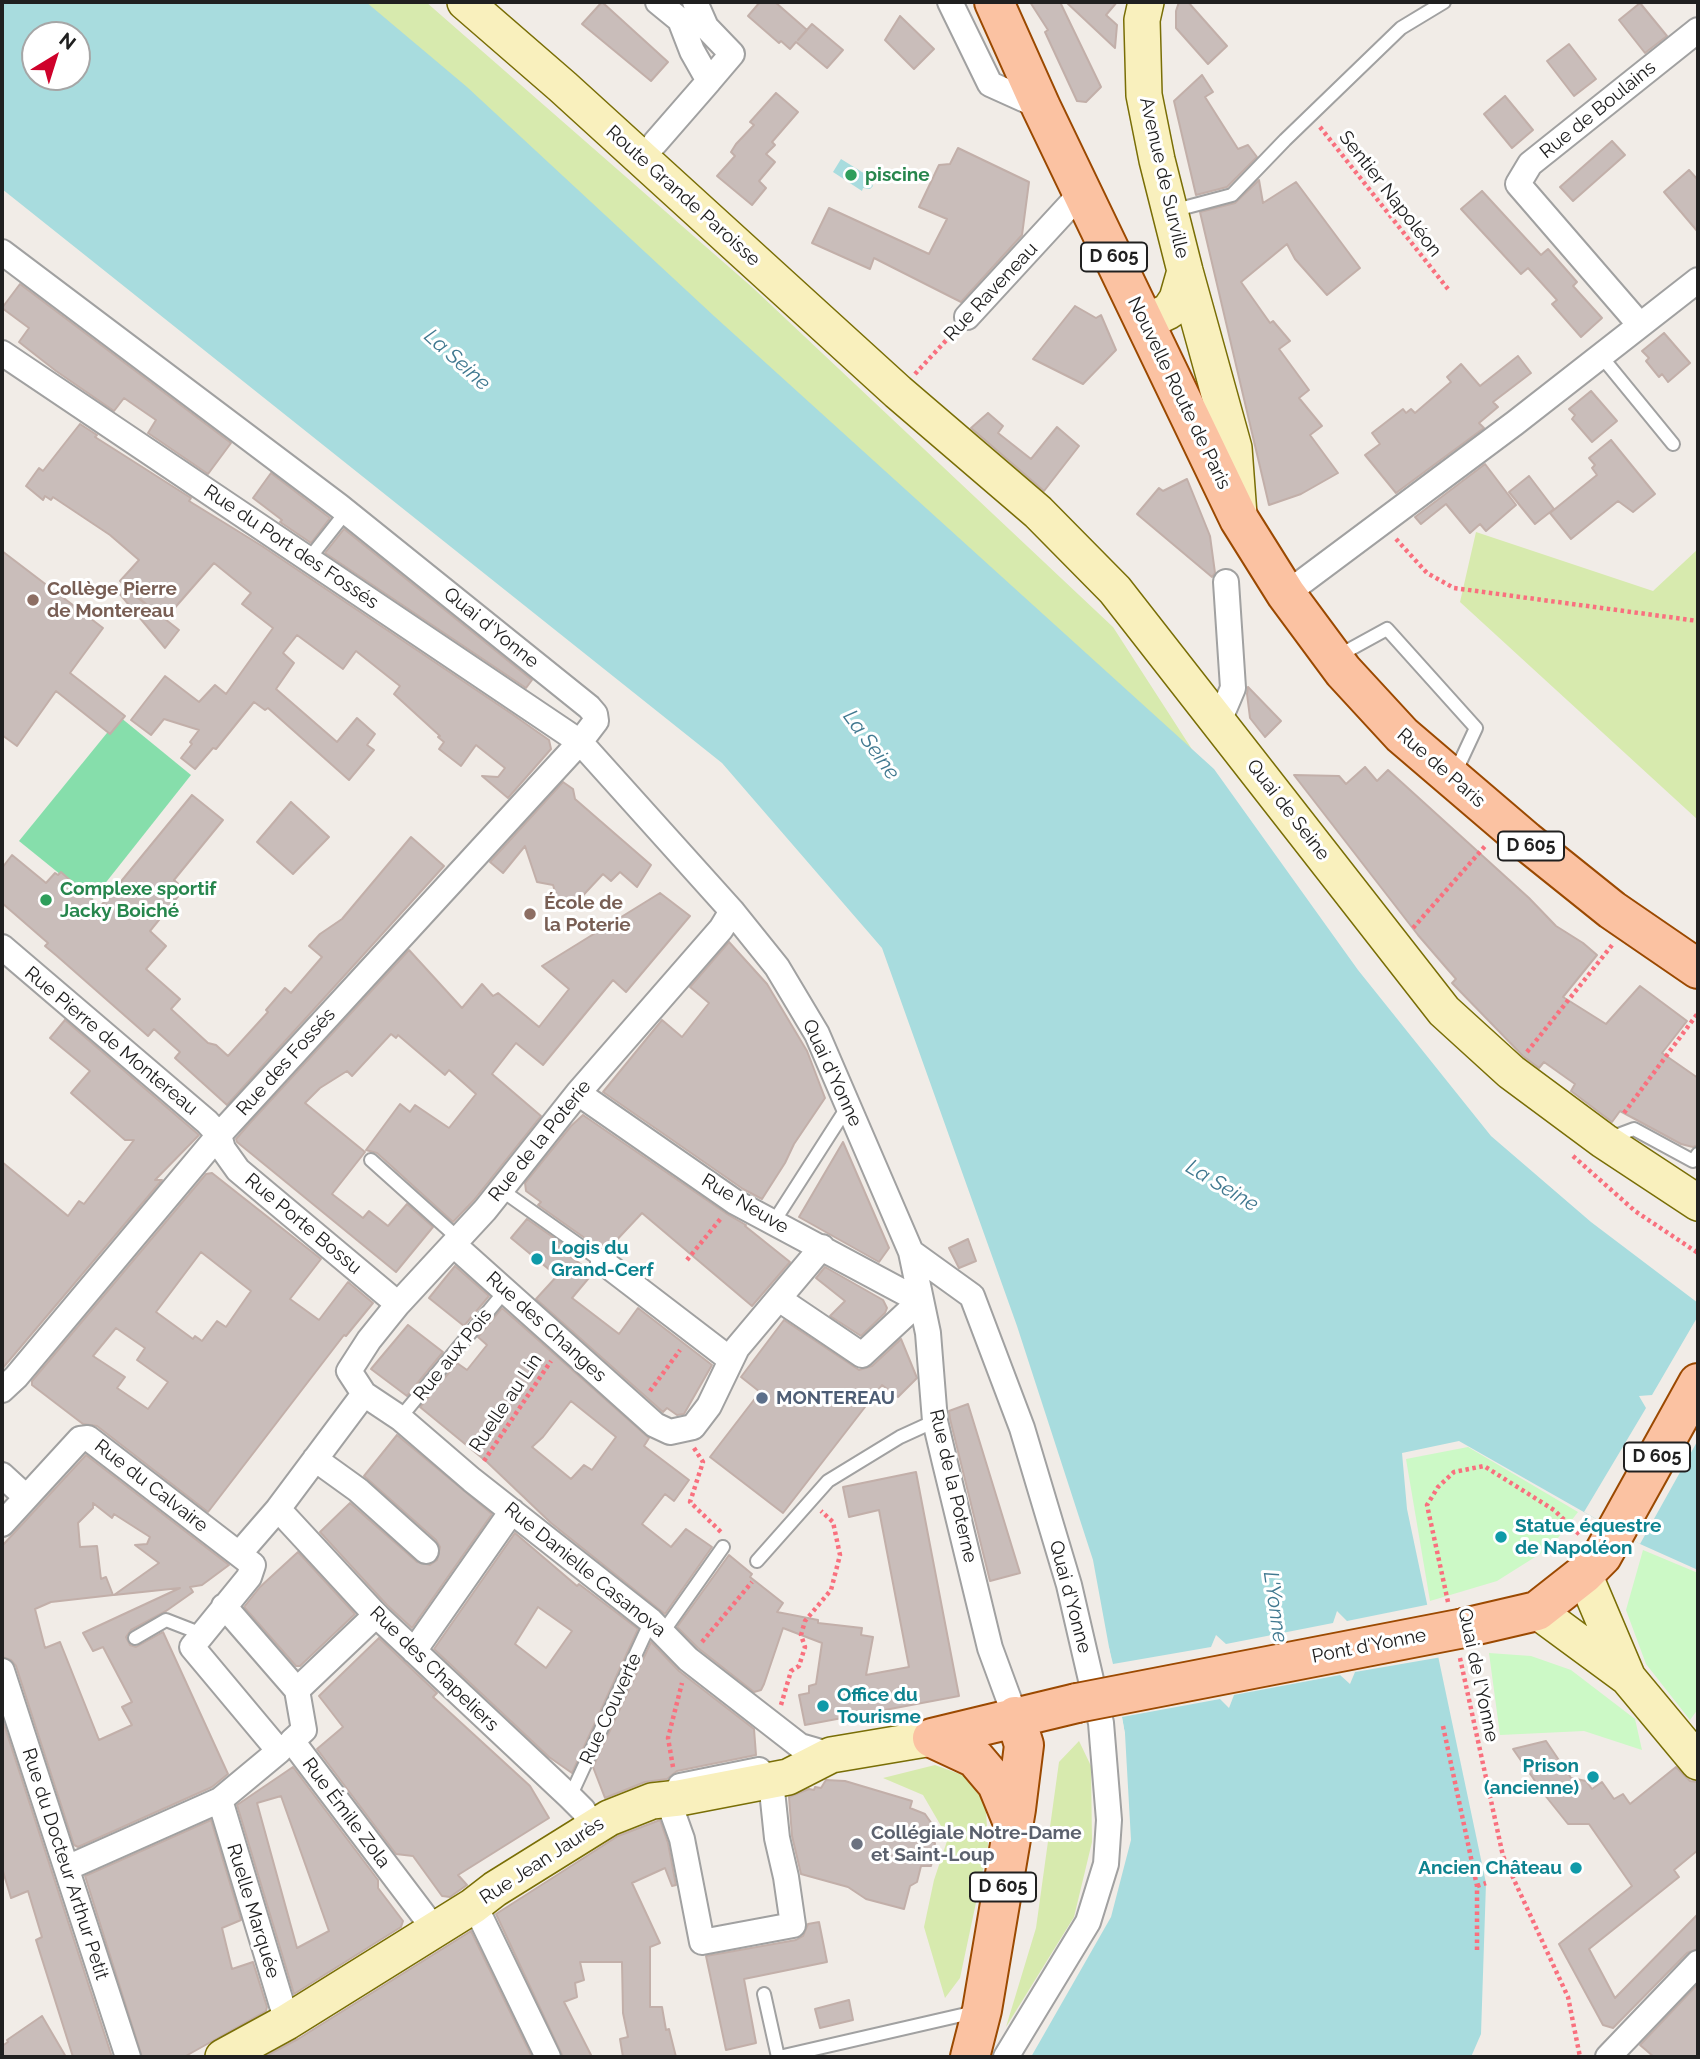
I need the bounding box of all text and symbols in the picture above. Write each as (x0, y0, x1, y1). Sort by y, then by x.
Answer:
north arrow (21, 21, 91, 91)
text: N (55, 28, 80, 54)
street label: Rue de Boulains (1535, 56, 1661, 164)
street label: Avenue de Surville (1134, 95, 1194, 261)
street label: Route Grande Paroisse (601, 121, 765, 271)
street label: Sentier Napoléon (1334, 127, 1446, 261)
place label: piscine (865, 164, 930, 186)
marker: piscine (843, 167, 859, 183)
street label: Rue Raveneau (939, 238, 1043, 346)
road number: D 605 (1081, 243, 1147, 272)
street label: Nouvelle Route de Paris (1122, 293, 1236, 493)
water label: La Seine (419, 324, 495, 396)
street label: Rue du Port des Fossés (199, 480, 383, 614)
place label: Collège Pierre de Montereau (47, 578, 177, 622)
street label: Quai d'Yonne (439, 583, 543, 673)
marker: Collège Pierre de Montereau (25, 592, 41, 608)
water label: La Seine (837, 705, 905, 785)
street label: Rue de Paris (1392, 724, 1490, 812)
street label: Quai de Seine (1242, 755, 1334, 865)
road number: D 605 (1498, 832, 1564, 860)
place label: Complexe sportif Jacky Boiché (60, 878, 216, 922)
marker: Complexe sportif Jacky Boiché (38, 892, 54, 908)
place label: École de la Poterie (544, 892, 631, 936)
marker: École de la Poterie (522, 906, 538, 922)
street label: Rue Pierre de Montereau (20, 962, 202, 1120)
street label: Rue des Fossés (232, 1003, 340, 1121)
street label: Quai d'Yonne (797, 1016, 867, 1130)
street label: Rue de la Poterie (484, 1076, 596, 1206)
water label: La Seine (1181, 1155, 1263, 1217)
street label: Rue Porte Bossu (240, 1169, 366, 1279)
street label: Rue Neuve (697, 1169, 793, 1239)
place label: Logis du Grand-Cerf (551, 1237, 653, 1281)
marker: Logis du Grand-Cerf (529, 1251, 545, 1267)
street label: Rue des Changes (481, 1267, 611, 1387)
street label: Rue aux Pois (409, 1304, 497, 1406)
street label: Ruelle au Lin (465, 1349, 547, 1457)
place label: MONTEREAU (776, 1387, 895, 1409)
marker: MONTEREAU (754, 1390, 770, 1406)
street label: Rue de la Poterne (924, 1407, 982, 1565)
street label: Rue du Calvaire (90, 1435, 212, 1537)
road number: D 605 (1624, 1442, 1690, 1472)
street label: Rue Danielle Casanova (500, 1498, 670, 1642)
place label: Statue équestre de Napoléon (1515, 1515, 1661, 1559)
marker: Statue équestre de Napoléon (1493, 1529, 1509, 1545)
street label: Quai d'Yonne (1044, 1538, 1096, 1656)
water label: L'Yonne (1258, 1570, 1292, 1644)
street label: Rue des Chapeliers (365, 1602, 503, 1736)
street label: Quai de l'Yonne (1453, 1606, 1503, 1744)
street label: Pont d'Yonne (1310, 1624, 1428, 1668)
street label: Rue Couverte (575, 1650, 647, 1768)
place label: Office du Tourisme (837, 1684, 921, 1728)
marker: Office du Tourisme (815, 1698, 831, 1714)
street label: Rue du Docteur Arthur Petit (17, 1745, 113, 1983)
street label: Rue Émile Zola (297, 1753, 395, 1873)
place label: Prison (ancienne) (1484, 1755, 1579, 1799)
marker: Prison (ancienne) (1585, 1769, 1601, 1785)
street label: Rue Jean Jaurès (476, 1812, 608, 1910)
place label: Collégiale Notre-Dame et Saint-Loup (871, 1822, 1082, 1866)
marker: Collégiale Notre-Dame et Saint-Loup (849, 1836, 865, 1852)
street label: Ruelle Marquée (222, 1841, 284, 1981)
place label: Ancien Château (1418, 1857, 1562, 1879)
marker: Ancien Château (1568, 1860, 1584, 1876)
road number: D 605 (970, 1872, 1036, 1901)

